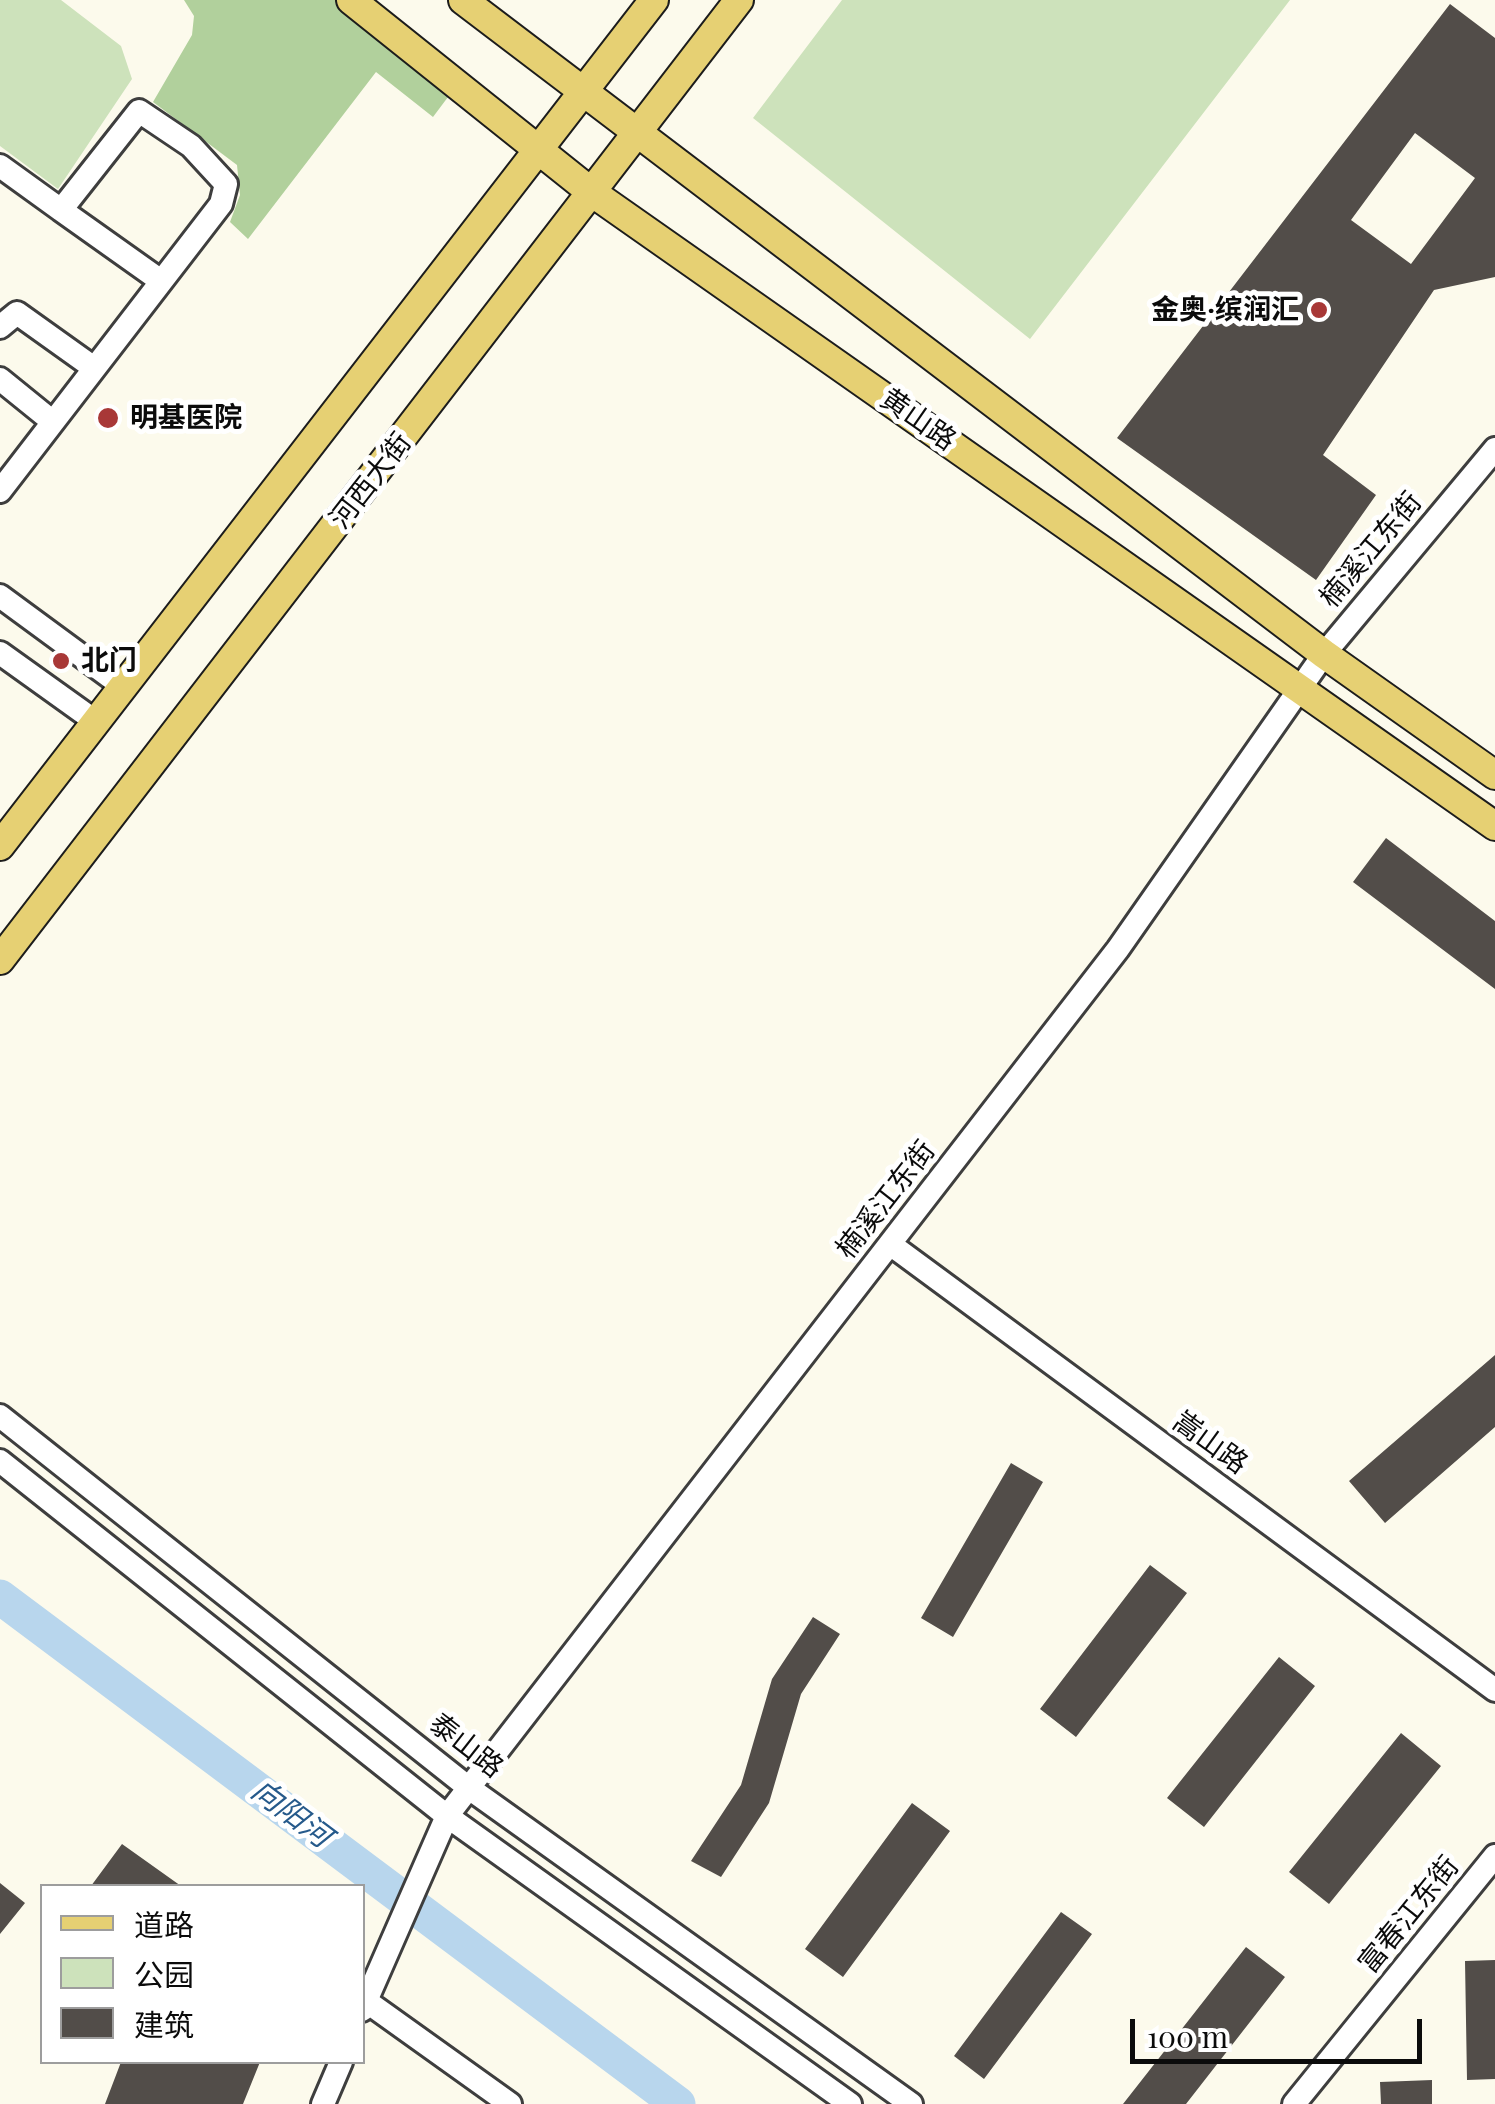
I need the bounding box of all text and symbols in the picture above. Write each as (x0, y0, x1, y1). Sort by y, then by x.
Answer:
place label: 金奥·缤润汇 (1151, 293, 1299, 327)
marker: 金奥·缤润汇 (1308, 299, 1330, 321)
street label: 黄山路 (874, 382, 962, 458)
place label: 明基医院 (130, 401, 242, 435)
marker: 明基医院 (95, 405, 121, 431)
street label: 河西大街 (323, 427, 419, 535)
street label: 楠溪江东街 (1313, 486, 1429, 614)
place label: 北门 (81, 644, 137, 678)
marker: 北门 (50, 650, 72, 672)
street label: 楠溪江东街 (830, 1134, 942, 1266)
street label: 嵩山路 (1166, 1405, 1254, 1481)
street label: 泰山路 (423, 1707, 509, 1785)
water label: 向阳河 (244, 1773, 338, 1855)
street label: 富春江东街 (1352, 1850, 1466, 1980)
legend (40, 1884, 365, 2064)
text: 道路 (134, 1904, 194, 1944)
text: 公园 (134, 1954, 194, 1994)
scale bar (1135, 1999, 1428, 2061)
text: 建筑 (134, 2004, 194, 2044)
text: 100 m (1147, 2016, 1228, 2056)

